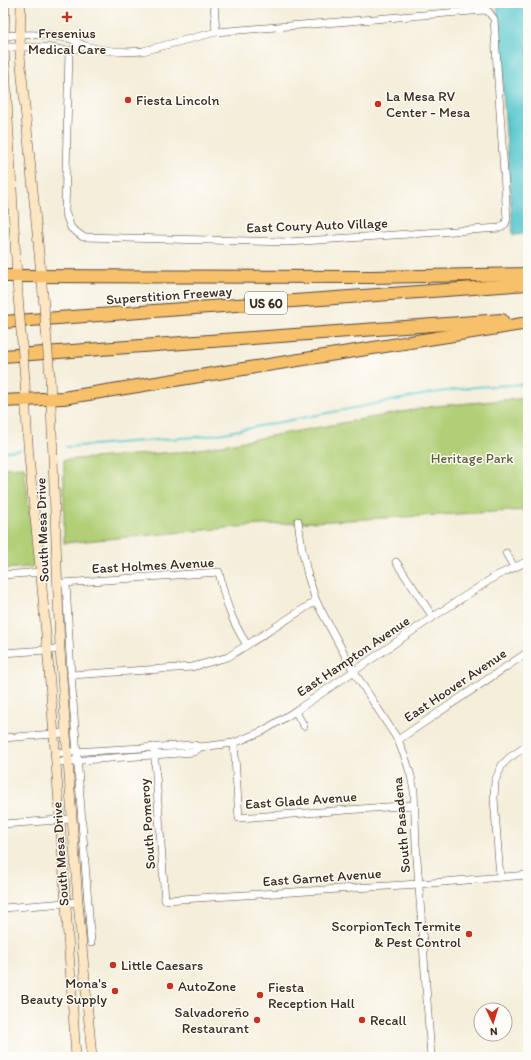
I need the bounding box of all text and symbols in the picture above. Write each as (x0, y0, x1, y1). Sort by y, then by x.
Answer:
marker: Fresenius Medical Care (61, 11, 73, 23)
place label: Fresenius Medical Care (28, 25, 106, 58)
place label: La Mesa RV Center - Mesa (386, 88, 471, 121)
place label: Fiesta Lincoln (136, 92, 220, 109)
marker: Fiesta Lincoln (123, 95, 133, 105)
marker: La Mesa RV Center - Mesa (373, 99, 383, 109)
street label: East Coury Auto Village (246, 215, 388, 236)
street label: Superstition Freeway (106, 283, 233, 308)
road number: US 60 (245, 292, 287, 314)
park label: Heritage Park (431, 450, 513, 467)
street label: South Mesa Drive (32, 477, 53, 583)
street label: East Holmes Avenue (91, 554, 215, 577)
street label: East Hampton Avenue (294, 612, 413, 701)
street label: East Hoover Avenue (401, 645, 510, 726)
street label: South Pasadena (389, 776, 414, 874)
street label: South Pomeroy (136, 778, 159, 870)
street label: East Glade Avenue (244, 788, 358, 813)
street label: South Mesa Drive (48, 801, 73, 907)
street label: East Garnet Avenue (262, 865, 382, 890)
place label: ScorpionTech Termite & Pest Control (332, 918, 461, 951)
marker: ScorpionTech Termite & Pest Control (464, 929, 474, 939)
place label: Little Caesars (121, 957, 203, 974)
marker: Little Caesars (108, 960, 118, 970)
place label: Mona's Beauty Supply (21, 975, 107, 1008)
place label: AutoZone (178, 978, 236, 995)
place label: Fiesta Reception Hall (268, 979, 355, 1012)
marker: AutoZone (165, 981, 175, 991)
marker: Mona's Beauty Supply (110, 986, 120, 996)
marker: Fiesta Reception Hall (255, 990, 265, 1000)
north arrow (473, 1002, 513, 1042)
place label: Salvadoreño Restaurant (175, 1004, 249, 1037)
place label: Recall (370, 1012, 406, 1029)
marker: Salvadoreño Restaurant (252, 1015, 262, 1025)
marker: Recall (357, 1015, 367, 1025)
text: N (489, 1025, 498, 1038)

